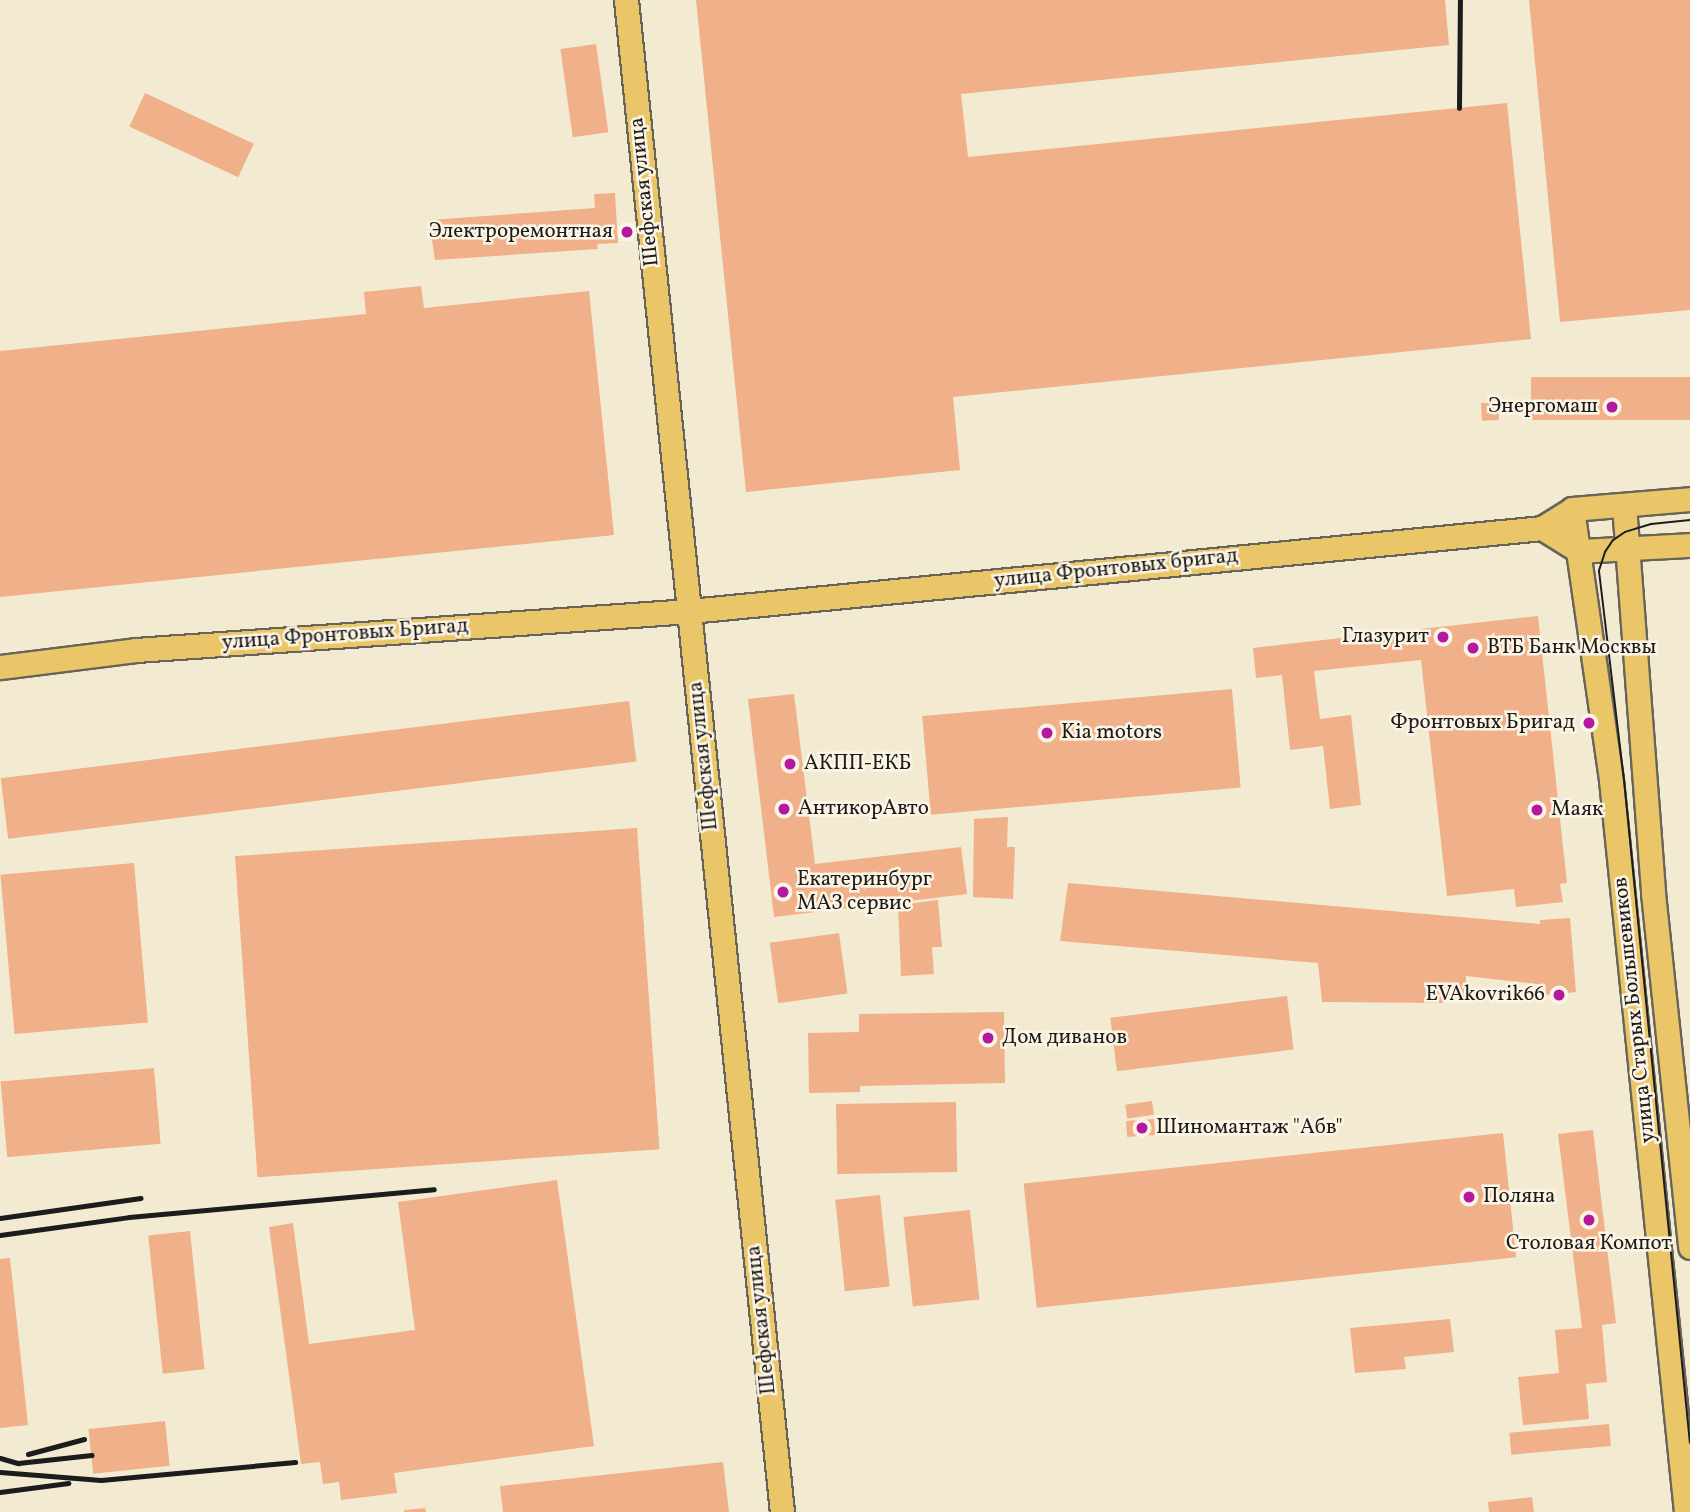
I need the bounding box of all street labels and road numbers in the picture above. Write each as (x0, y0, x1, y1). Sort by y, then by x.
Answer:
street label: Шефская улица (625, 116, 665, 268)
street label: улица Фронтовых бригад (993, 544, 1239, 594)
street label: улица Фронтовых Бригад (221, 614, 469, 656)
street label: Шефская улица (684, 680, 724, 832)
street label: улица Старых Большевиков (1608, 876, 1662, 1144)
street label: Шефская улица (742, 1244, 782, 1396)

